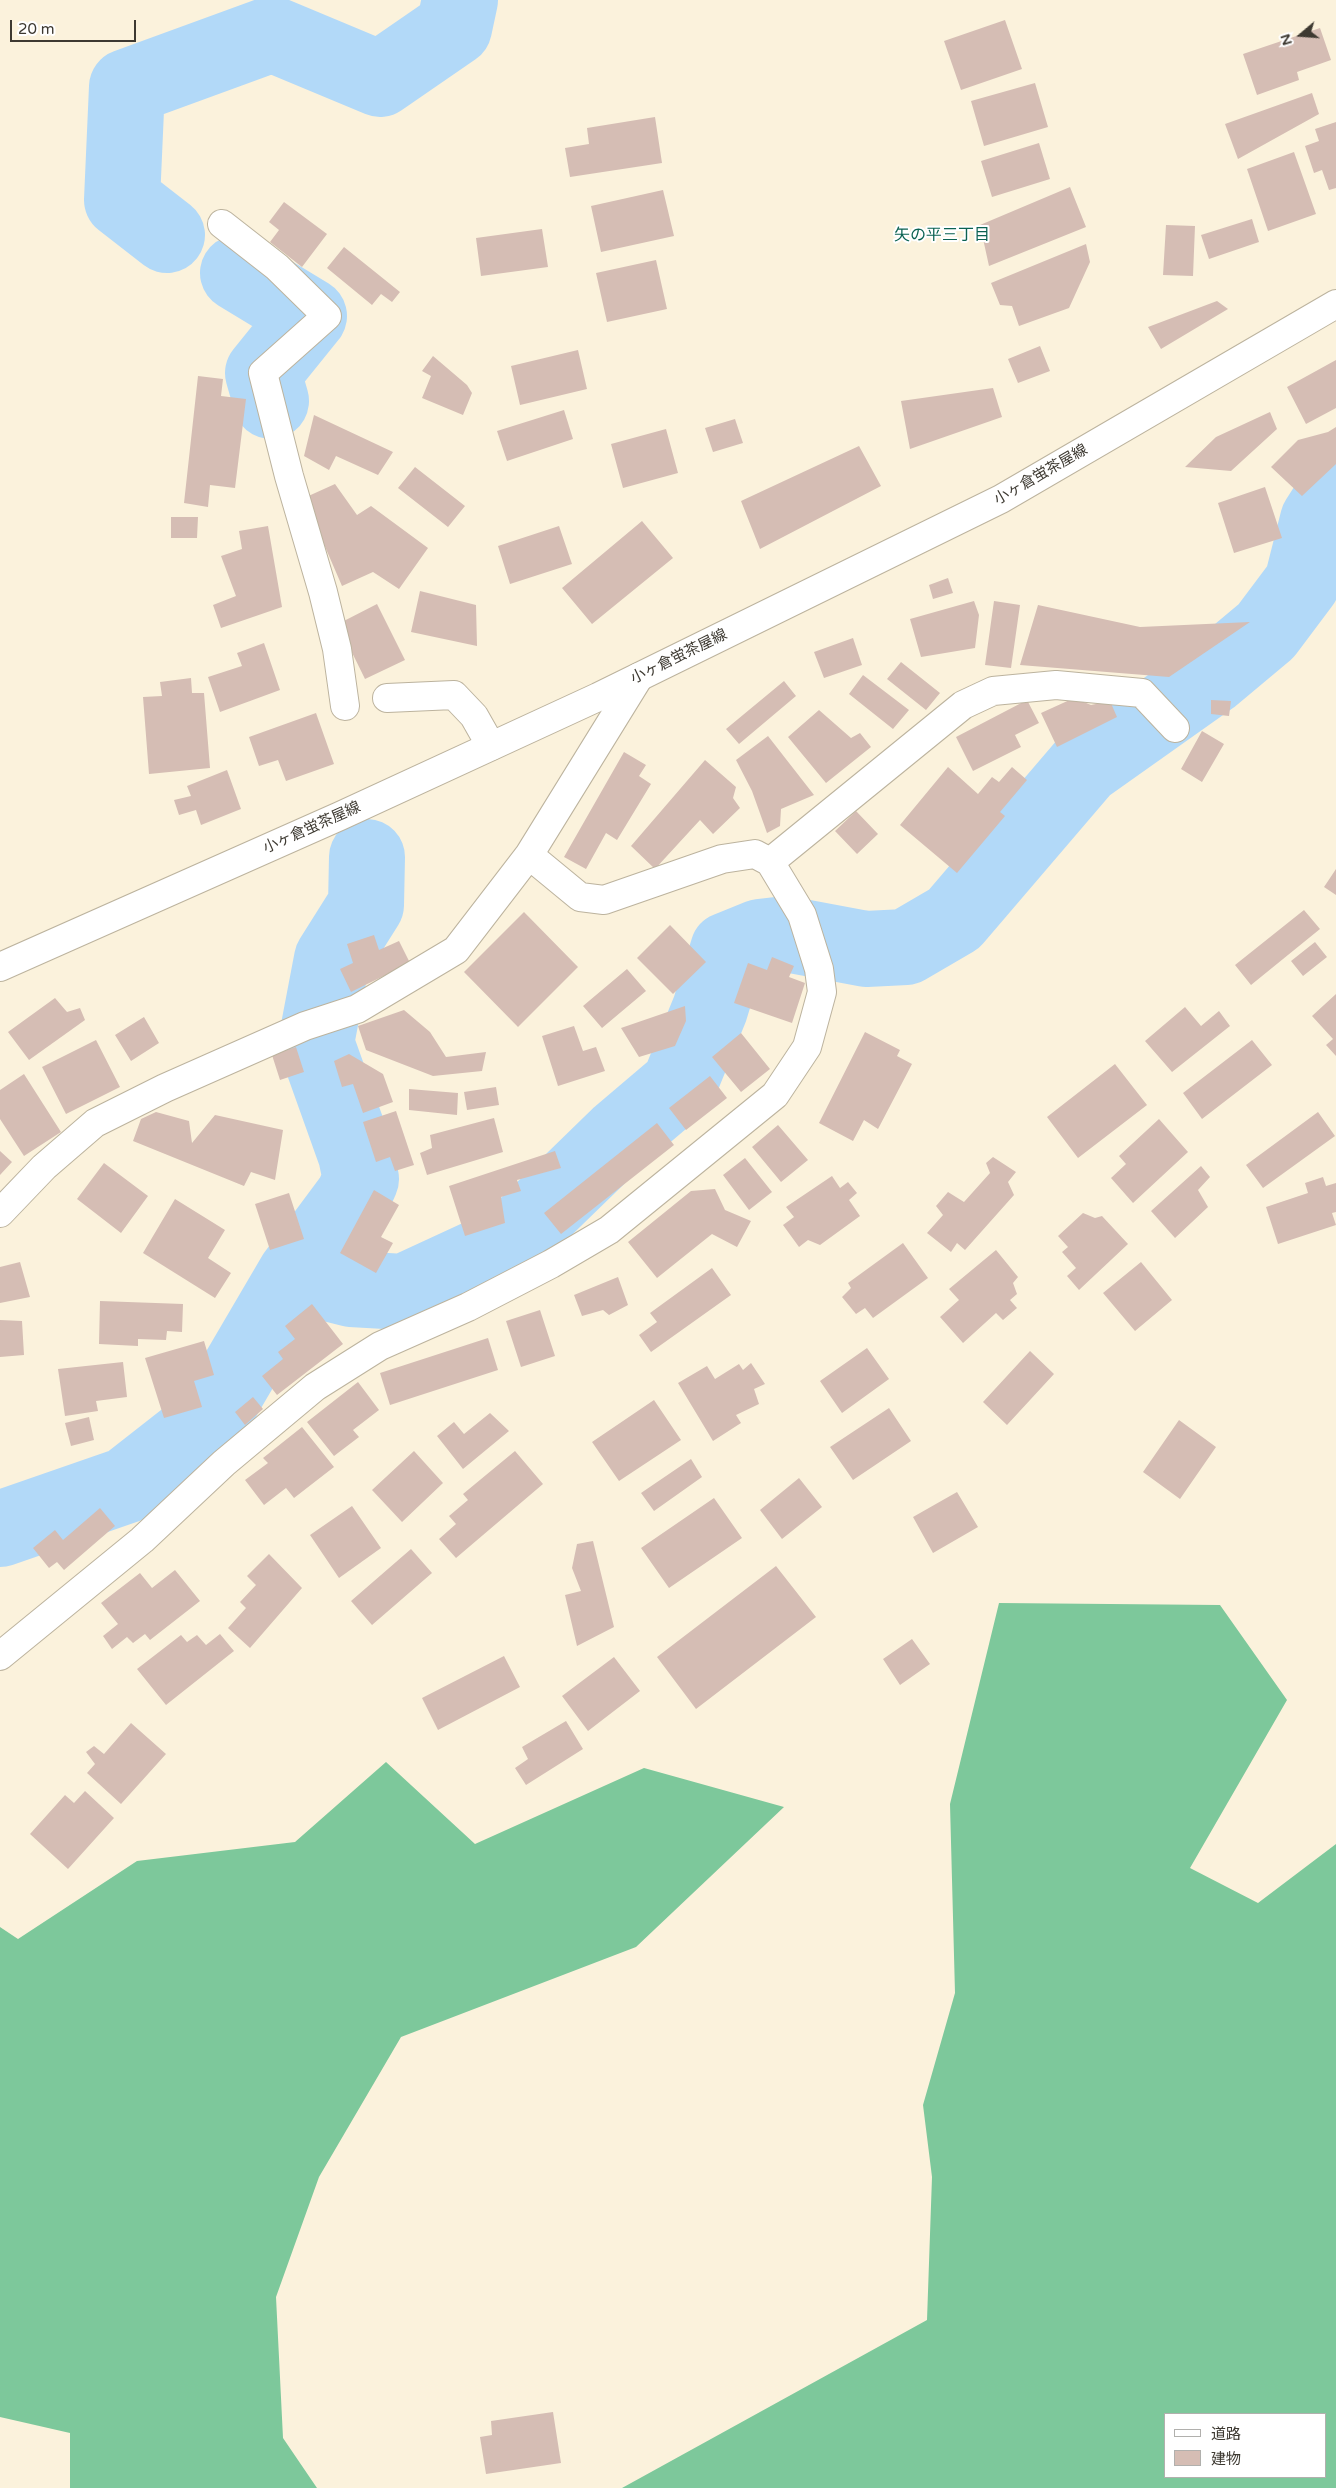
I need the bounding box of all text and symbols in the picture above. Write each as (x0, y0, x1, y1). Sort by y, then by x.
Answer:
scale bar (12, 10, 139, 42)
north arrow (1276, 10, 1326, 60)
text: 20 m (18, 20, 55, 38)
text: N (1276, 32, 1296, 48)
district label: 矢の平三丁目 (894, 226, 990, 246)
street label: 小ヶ倉蛍茶屋線 (991, 441, 1091, 509)
street label: 小ヶ倉蛍茶屋線 (628, 626, 730, 688)
street label: 小ヶ倉蛍茶屋線 (260, 798, 364, 858)
legend (1164, 2413, 1326, 2478)
text: 道路 (1211, 2425, 1241, 2443)
text: 建物 (1211, 2450, 1241, 2468)

